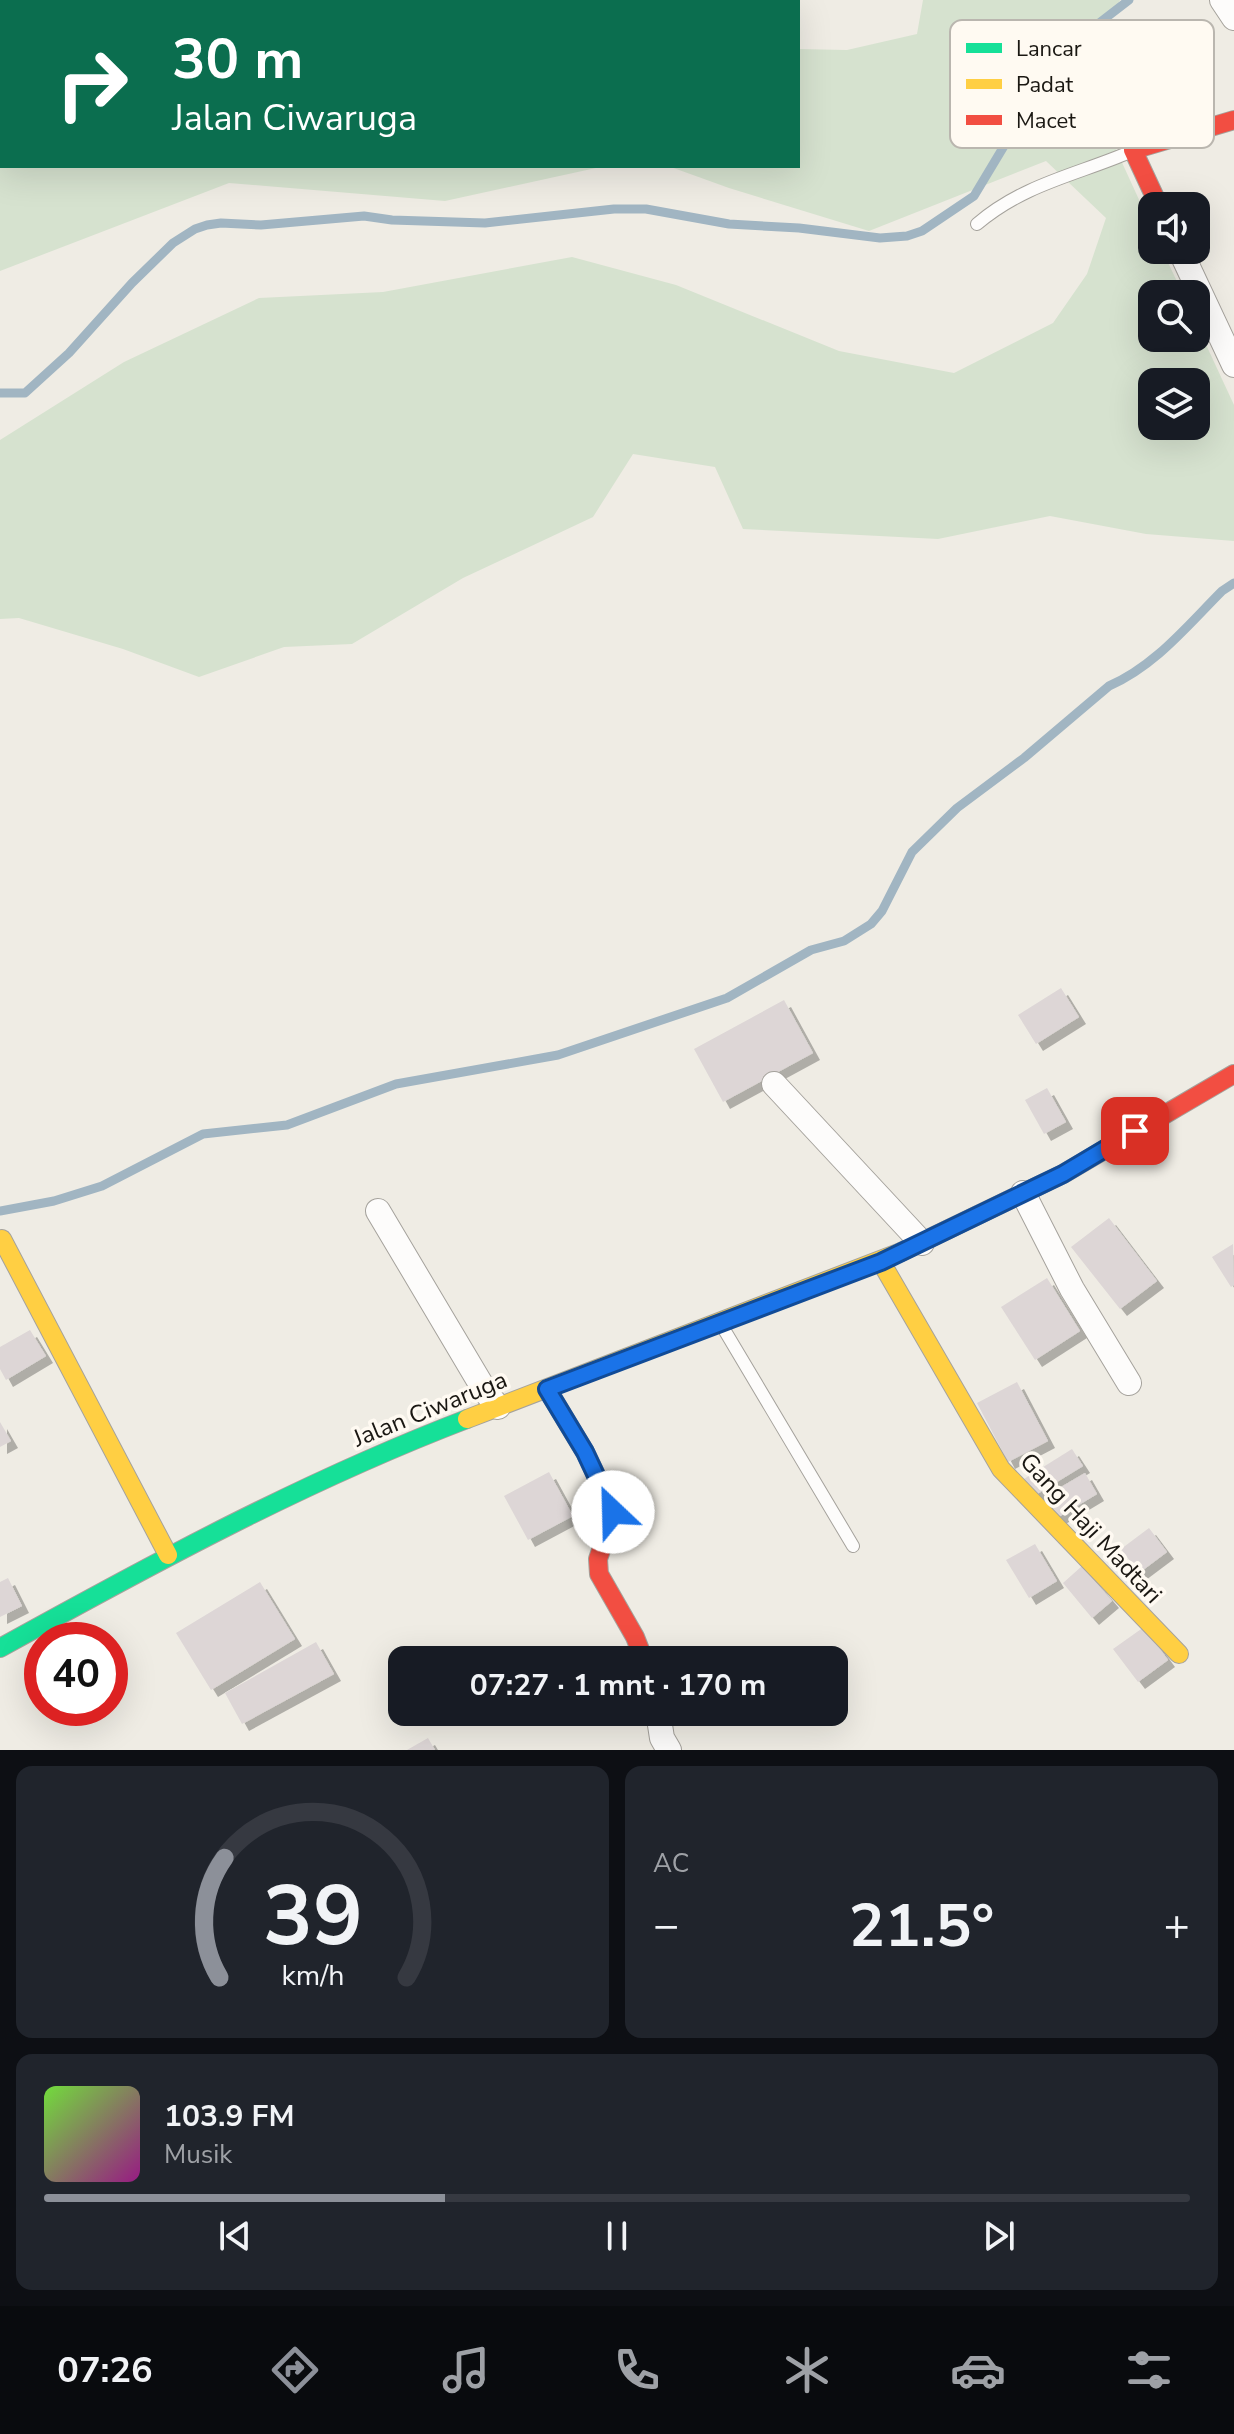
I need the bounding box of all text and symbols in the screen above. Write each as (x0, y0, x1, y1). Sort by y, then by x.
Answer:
legend (950, 20, 1214, 148)
text: 30 m (172, 21, 303, 98)
icon: right (40, 32, 144, 136)
text: Lancar (1016, 34, 1082, 64)
text: Padat (1016, 70, 1074, 100)
text: Jalan Ciwaruga (172, 94, 417, 143)
text: Macet (1016, 106, 1076, 136)
map controls (1138, 192, 1210, 440)
button: sound (1138, 192, 1210, 264)
button: search (1138, 280, 1210, 352)
button: layers (1138, 368, 1210, 440)
pin (1101, 1097, 1169, 1165)
icon: arrive (1113, 1109, 1157, 1153)
street label: Jalan Ciwaruga (347, 1364, 512, 1455)
street label: Gang Haji Madtari (1013, 1446, 1169, 1610)
position arrow (571, 1470, 655, 1554)
speed limit sign: 40 (24, 1622, 128, 1726)
text: 07:27 · 1 mnt · 170 m (470, 1665, 766, 1706)
text: AC (653, 1846, 689, 1881)
text: 39 (263, 1860, 362, 1973)
text: 21.5° (849, 1885, 994, 1967)
text: − (653, 1896, 679, 1956)
text: + (1164, 1896, 1190, 1956)
text: km/h (281, 1956, 344, 1995)
text: 103.9 FM (164, 2096, 294, 2137)
text: Musik (164, 2137, 232, 2172)
icon: previous (213, 2214, 257, 2258)
icon: pause (595, 2214, 639, 2258)
icon: next (977, 2214, 1021, 2258)
icon: directions (267, 2342, 323, 2398)
icon: music (438, 2342, 494, 2398)
icon: phone (609, 2342, 665, 2398)
icon: climate (779, 2342, 835, 2398)
icon: car (950, 2342, 1006, 2398)
icon: filters (1121, 2342, 1177, 2398)
text: 07:26 (57, 2346, 153, 2395)

